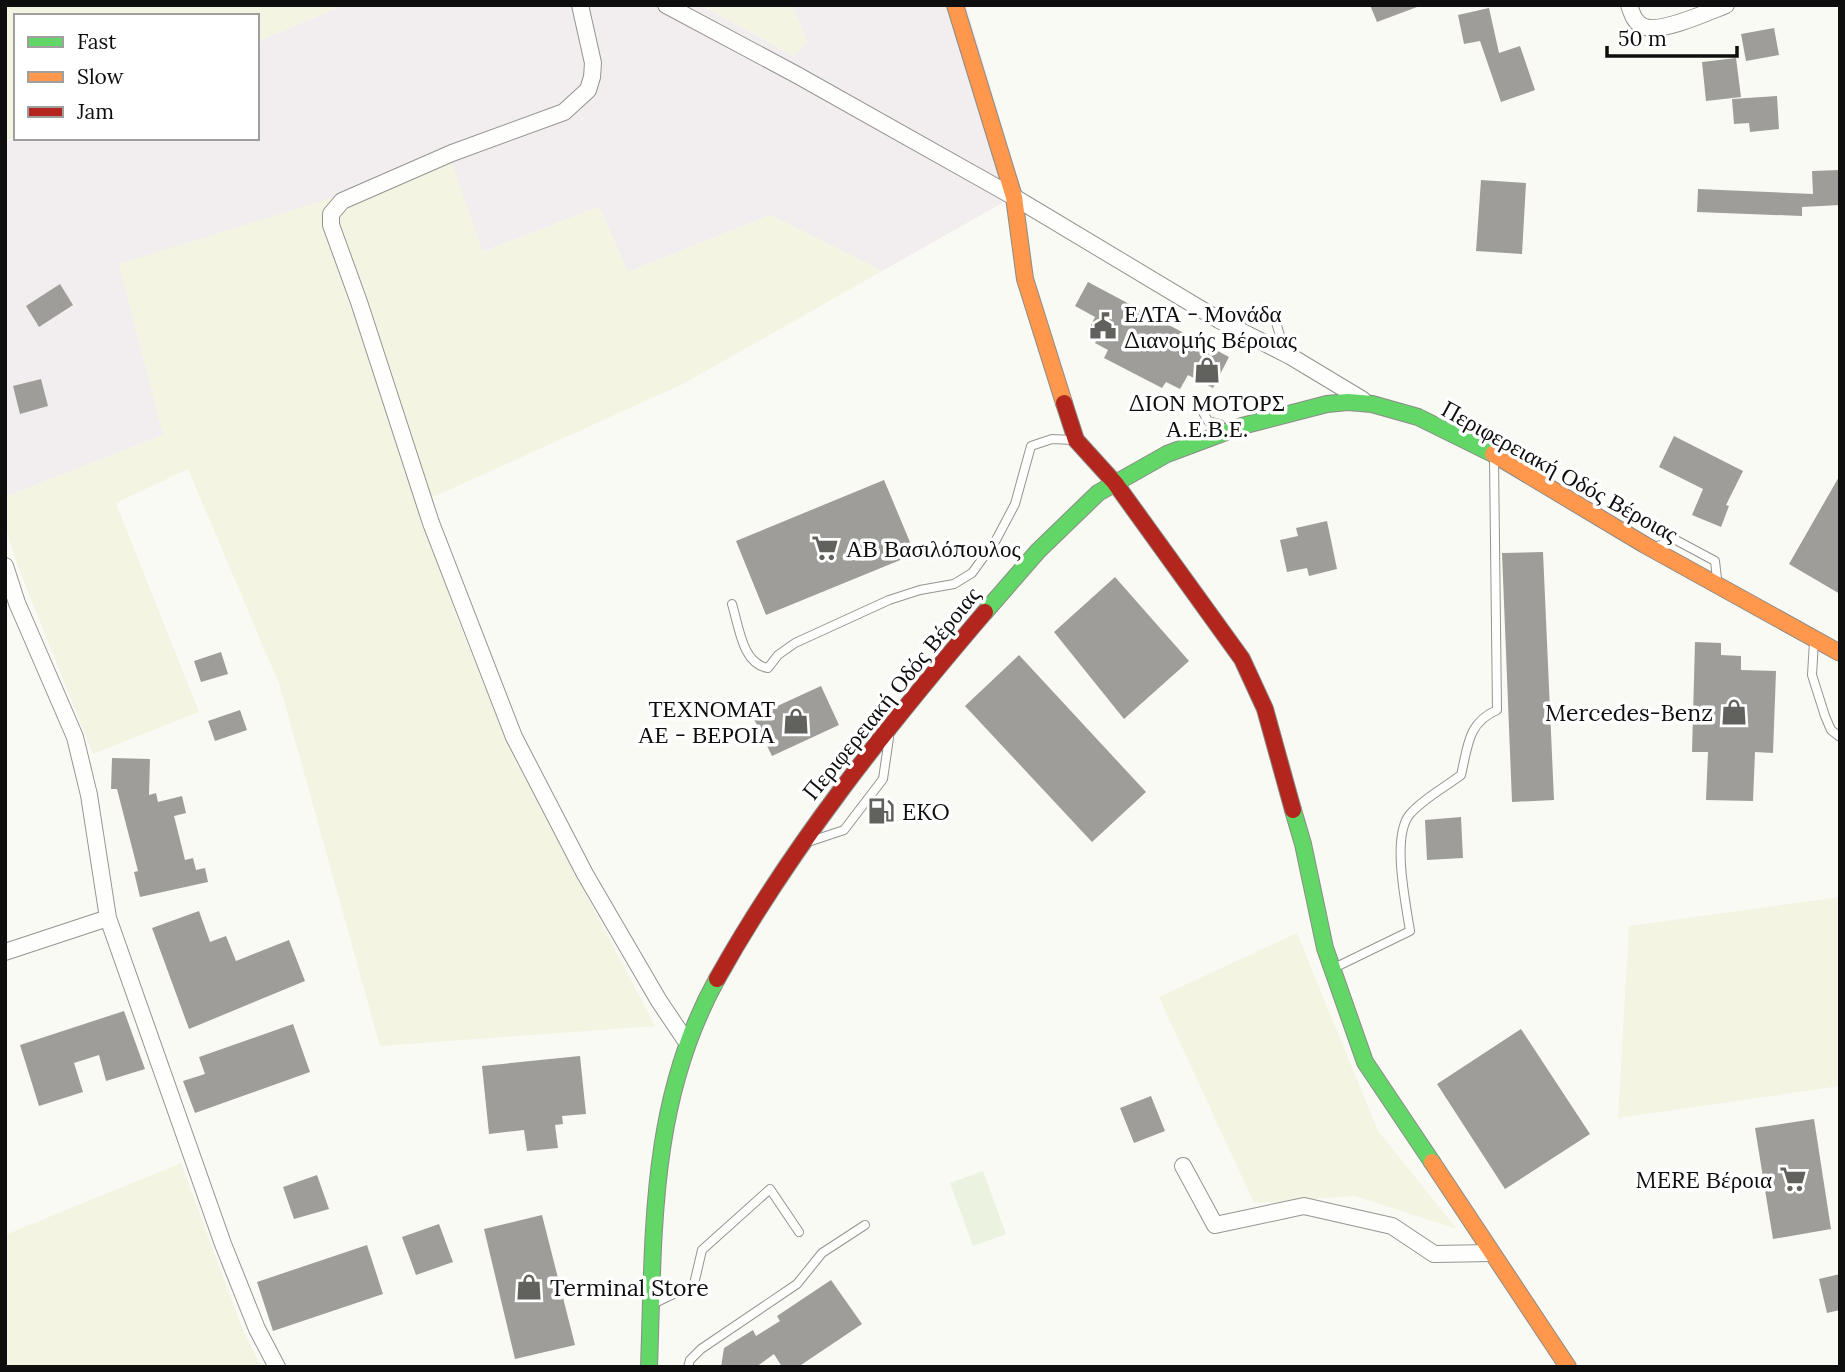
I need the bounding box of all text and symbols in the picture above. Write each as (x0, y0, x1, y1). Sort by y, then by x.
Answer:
legend (14, 14, 259, 140)
scale bar (1607, 14, 1736, 58)
text: 50 m (1618, 25, 1667, 52)
text: Fast (77, 28, 117, 55)
text: Slow (77, 63, 124, 90)
text: Jam (76, 98, 114, 125)
place label: ΕΛΤΑ - Μονάδα Διανομής Βέροιας (1124, 299, 1297, 354)
public building icon: ΕΛΤΑ - Μονάδα Διανομής Βέροιας (1088, 311, 1118, 341)
shop icon: ΔΙΟΝ ΜΟΤΟΡΣ Α.Ε.Β.Ε. (1192, 355, 1222, 385)
place label: ΔΙΟΝ ΜΟΤΟΡΣ Α.Ε.Β.Ε. (1129, 388, 1285, 443)
street label: Περιφερειακή Οδός Βέροιας (1437, 394, 1683, 548)
supermarket icon: ΑΒ Βασιλόπουλος (810, 533, 840, 563)
place label: ΑΒ Βασιλόπουλος (846, 534, 1021, 563)
street label: Περιφερειακή Οδός Βέροιας (796, 580, 986, 806)
place label: ΤΕΧΝΟΜΑΤ ΑΕ - ΒΕΡΟΙΑ (638, 694, 775, 749)
shop icon: Mercedes-Benz (1719, 697, 1749, 727)
place label: Mercedes-Benz (1545, 698, 1713, 727)
shop icon: ΤΕΧΝΟΜΑΤ ΑΕ - ΒΕΡΟΙΑ (781, 706, 811, 736)
fuel station icon: EKO (866, 796, 896, 826)
place label: EKO (902, 797, 950, 826)
supermarket icon: MERE Βέροια (1778, 1164, 1808, 1194)
place label: MERE Βέροια (1636, 1165, 1772, 1194)
shop icon: Terminal Store (514, 1272, 544, 1302)
place label: Terminal Store (550, 1273, 709, 1302)

